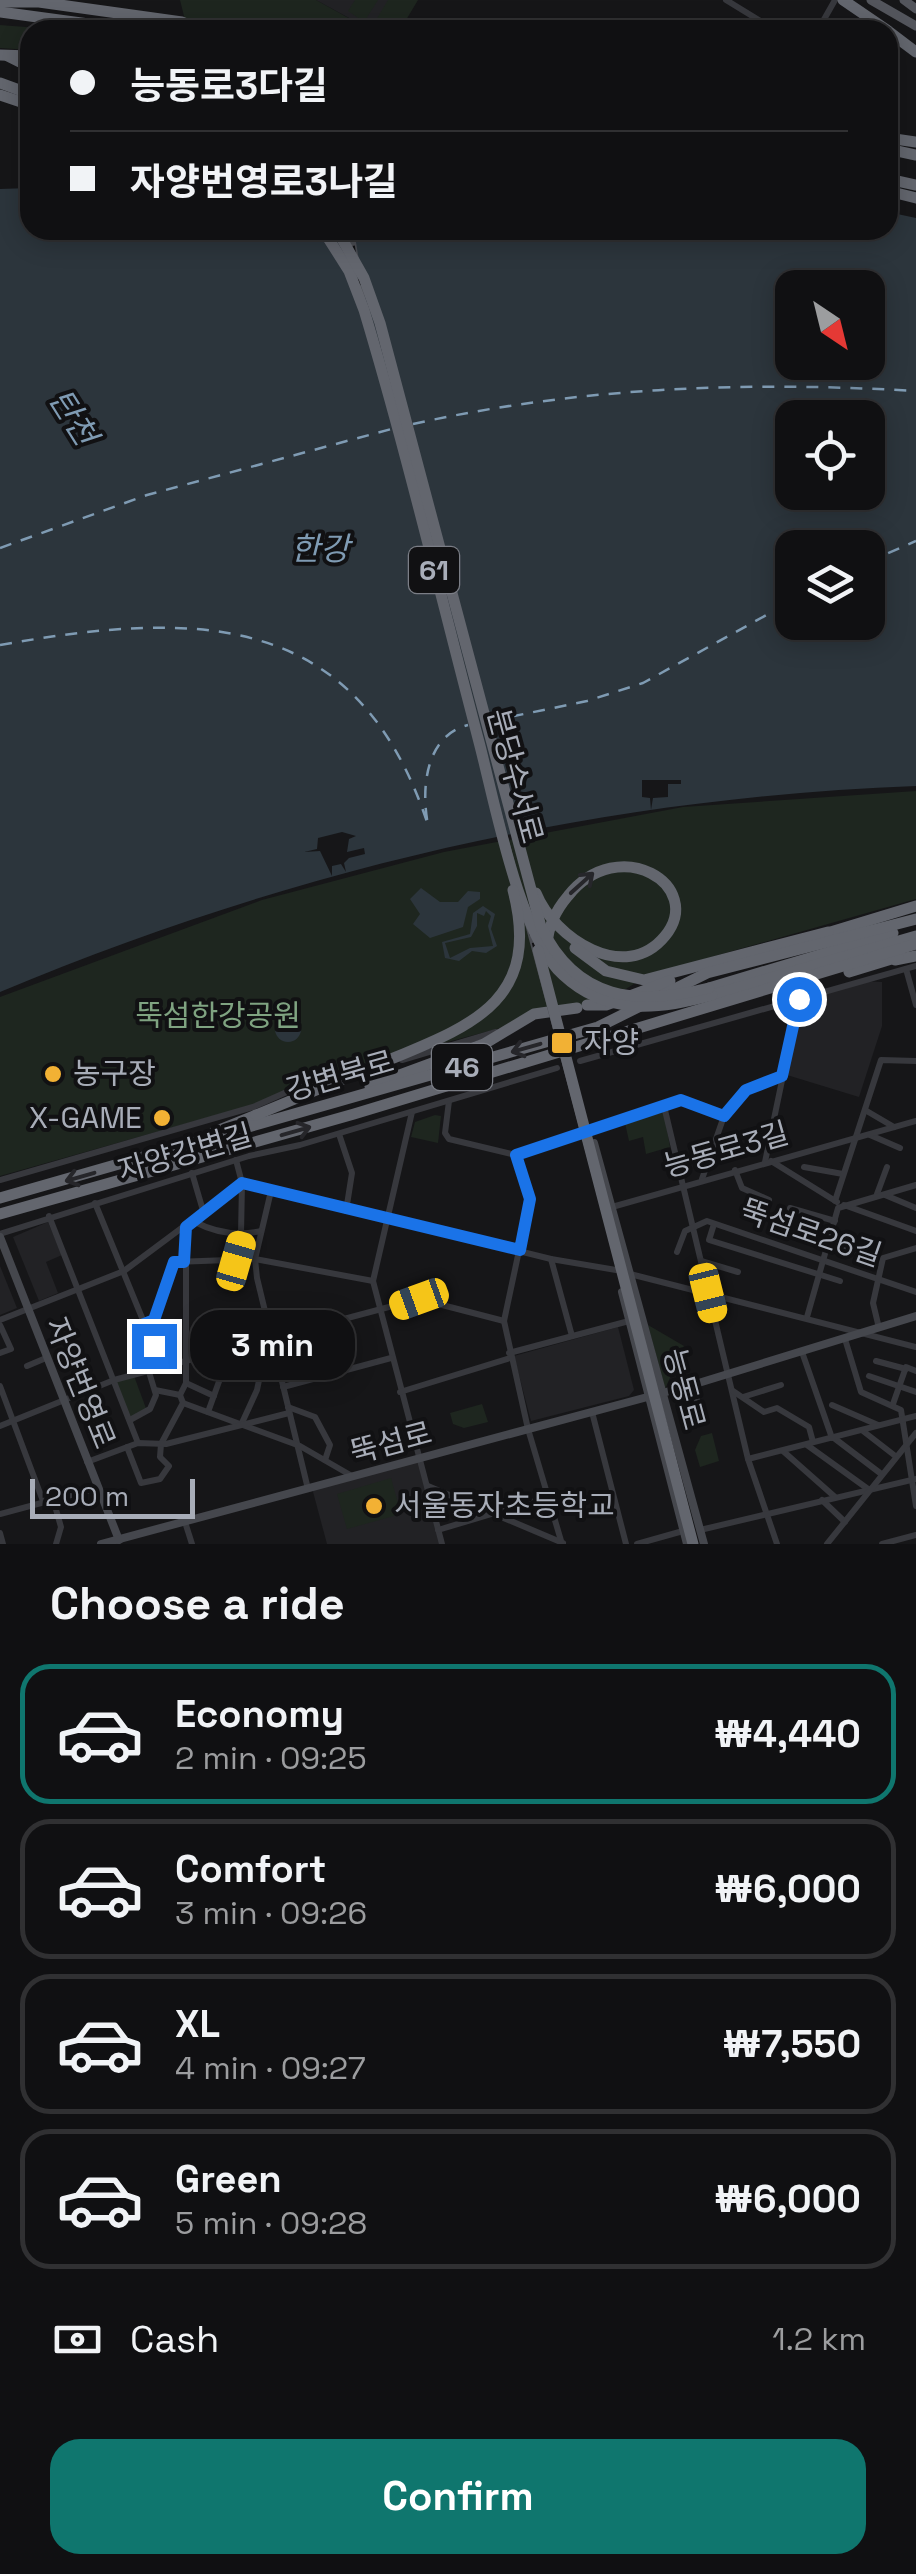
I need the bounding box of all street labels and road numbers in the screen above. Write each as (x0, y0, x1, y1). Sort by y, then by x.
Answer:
road number: 61 (409, 547, 459, 593)
street label: 분당수서로 (479, 704, 552, 848)
street label: 강변북로 (281, 1042, 398, 1109)
road number: 46 (432, 1044, 492, 1090)
street label: 능동로3길 (659, 1113, 793, 1186)
street label: 자양강변길 (113, 1115, 257, 1190)
street label: 뚝섬로26길 (735, 1190, 887, 1275)
street label: 자양번영로 (37, 1312, 124, 1454)
street label: 능동로 (655, 1344, 714, 1434)
street label: 뚝섬로 (346, 1413, 436, 1472)

